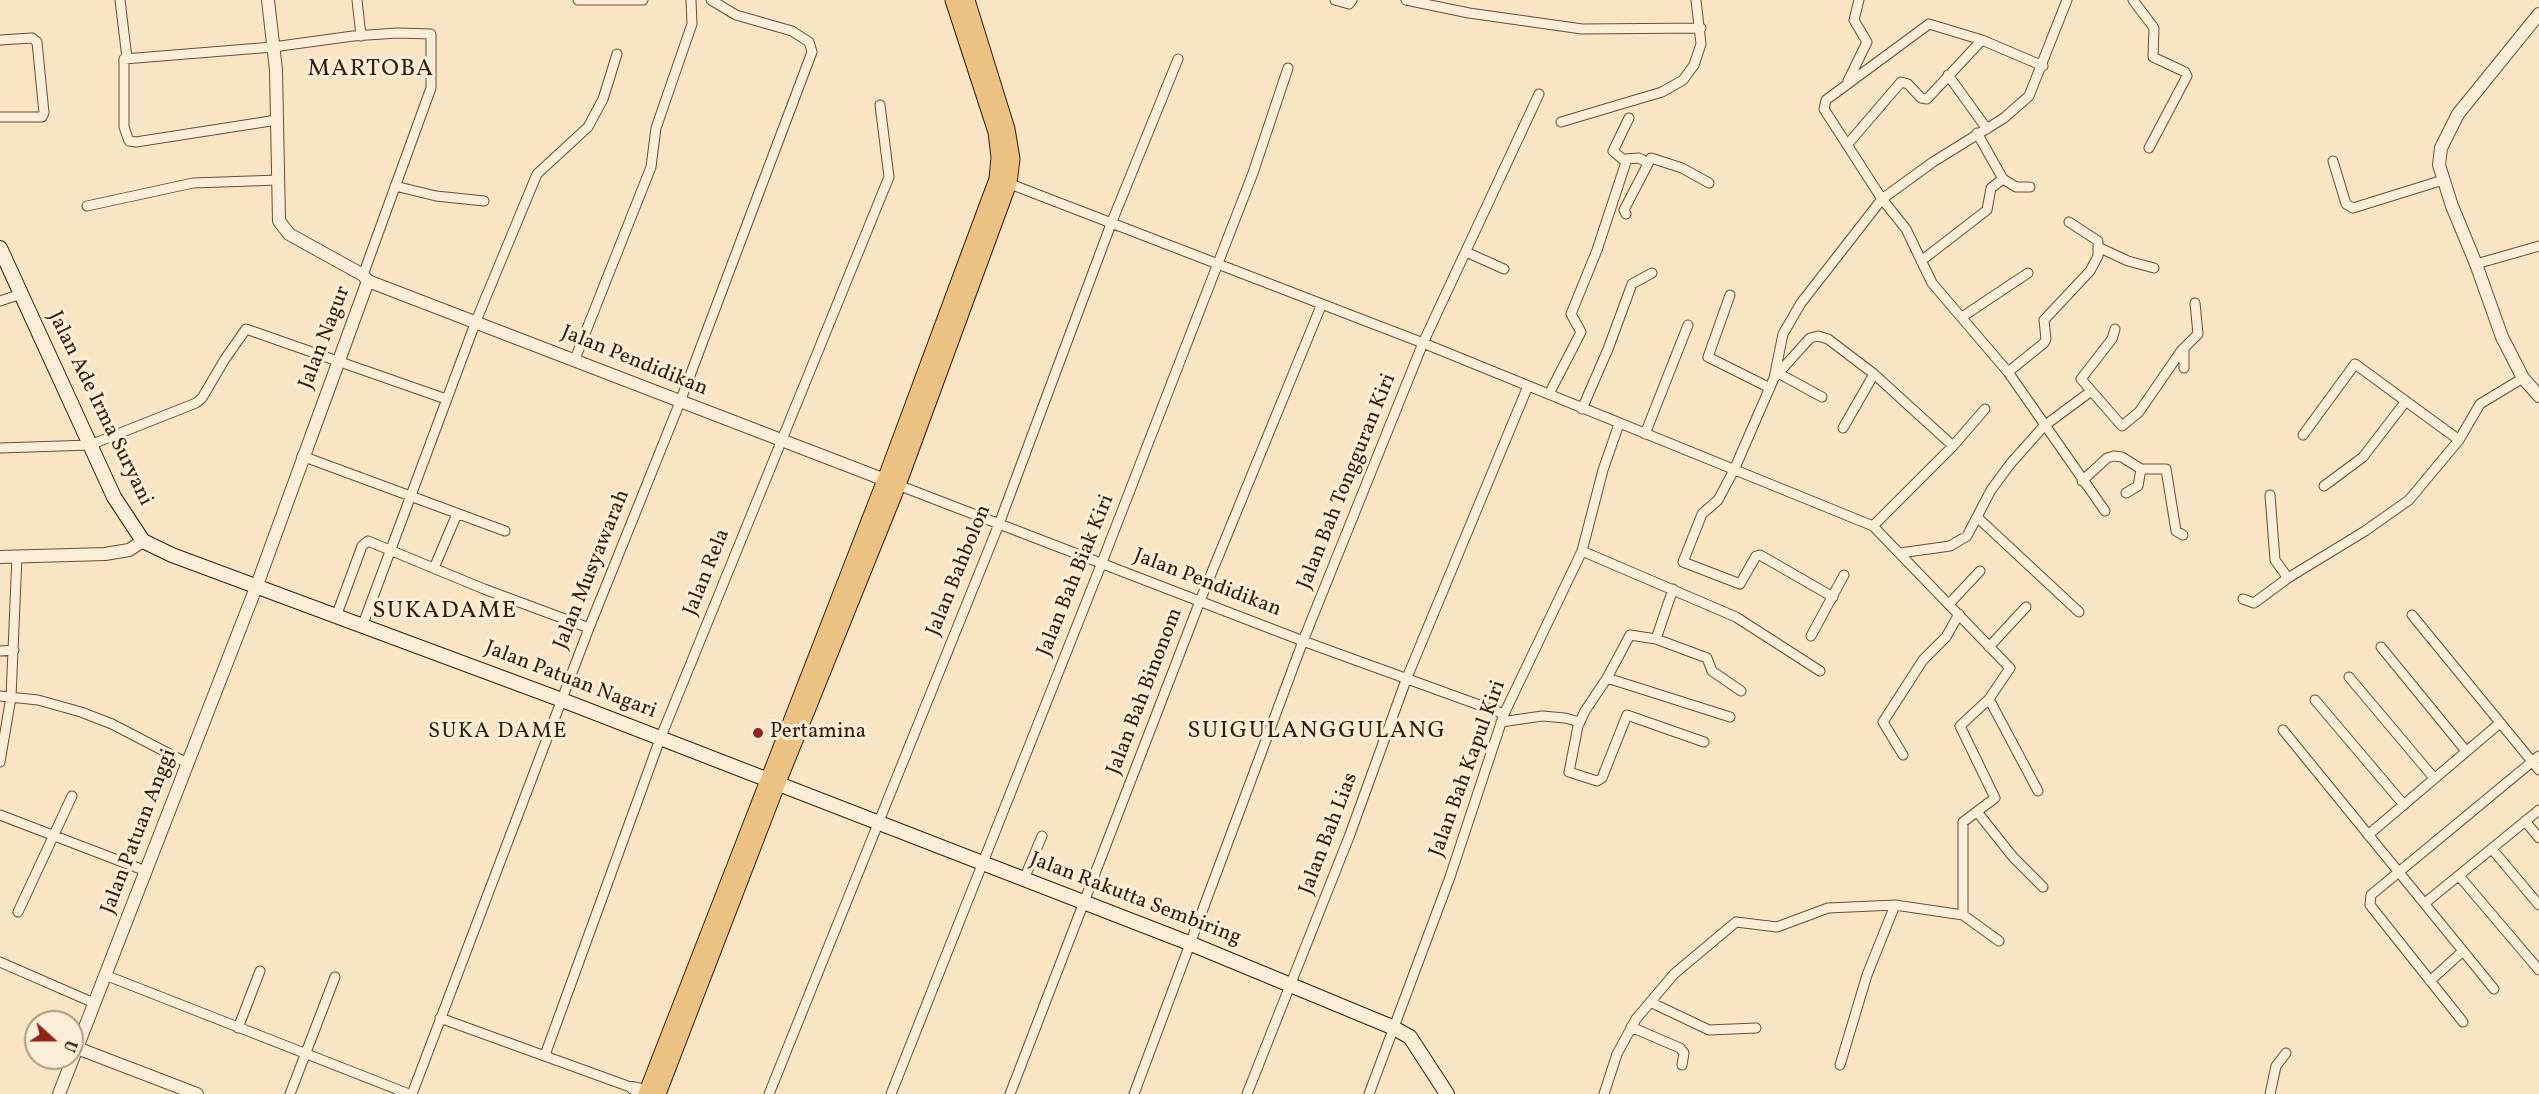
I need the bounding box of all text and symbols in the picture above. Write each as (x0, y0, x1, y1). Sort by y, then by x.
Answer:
district label: MARTOBA (308, 57, 434, 85)
street label: Jalan Nagur (295, 283, 357, 393)
street label: Jalan Ade Irma Suryani (41, 307, 157, 511)
street label: Jalan Pendidikan (557, 321, 711, 403)
street label: Jalan Bah Tongguran Kiri (1293, 370, 1403, 594)
street label: Jalan Musyawarah (549, 486, 637, 654)
street label: Jalan Bah Biak Kiri (1033, 491, 1121, 661)
street label: Jalan Bahbolon (922, 502, 998, 640)
street label: Jalan Rela (679, 526, 737, 620)
street label: Jalan Pendidikan (1130, 544, 1284, 624)
district label: SUKADAME (372, 599, 518, 627)
street label: Jalan Bah Binonom (1103, 605, 1189, 779)
street label: Jalan Patuan Nagari (481, 637, 659, 725)
street label: Jalan Bah Kapul Kiri (1425, 677, 1513, 861)
district label: SUIGULANGGULANG (1187, 719, 1447, 747)
district label: SUKA DAME (428, 720, 568, 746)
place label: Pertamina (770, 720, 866, 746)
marker: Pertamina (751, 726, 765, 740)
street label: Jalan Patuan Anggi (97, 746, 183, 918)
street label: Jalan Bah Lias (1295, 769, 1365, 899)
street label: Jalan Rakutta Sembiring (1026, 848, 1244, 952)
north arrow (24, 1010, 84, 1070)
text: U (57, 1037, 81, 1055)

